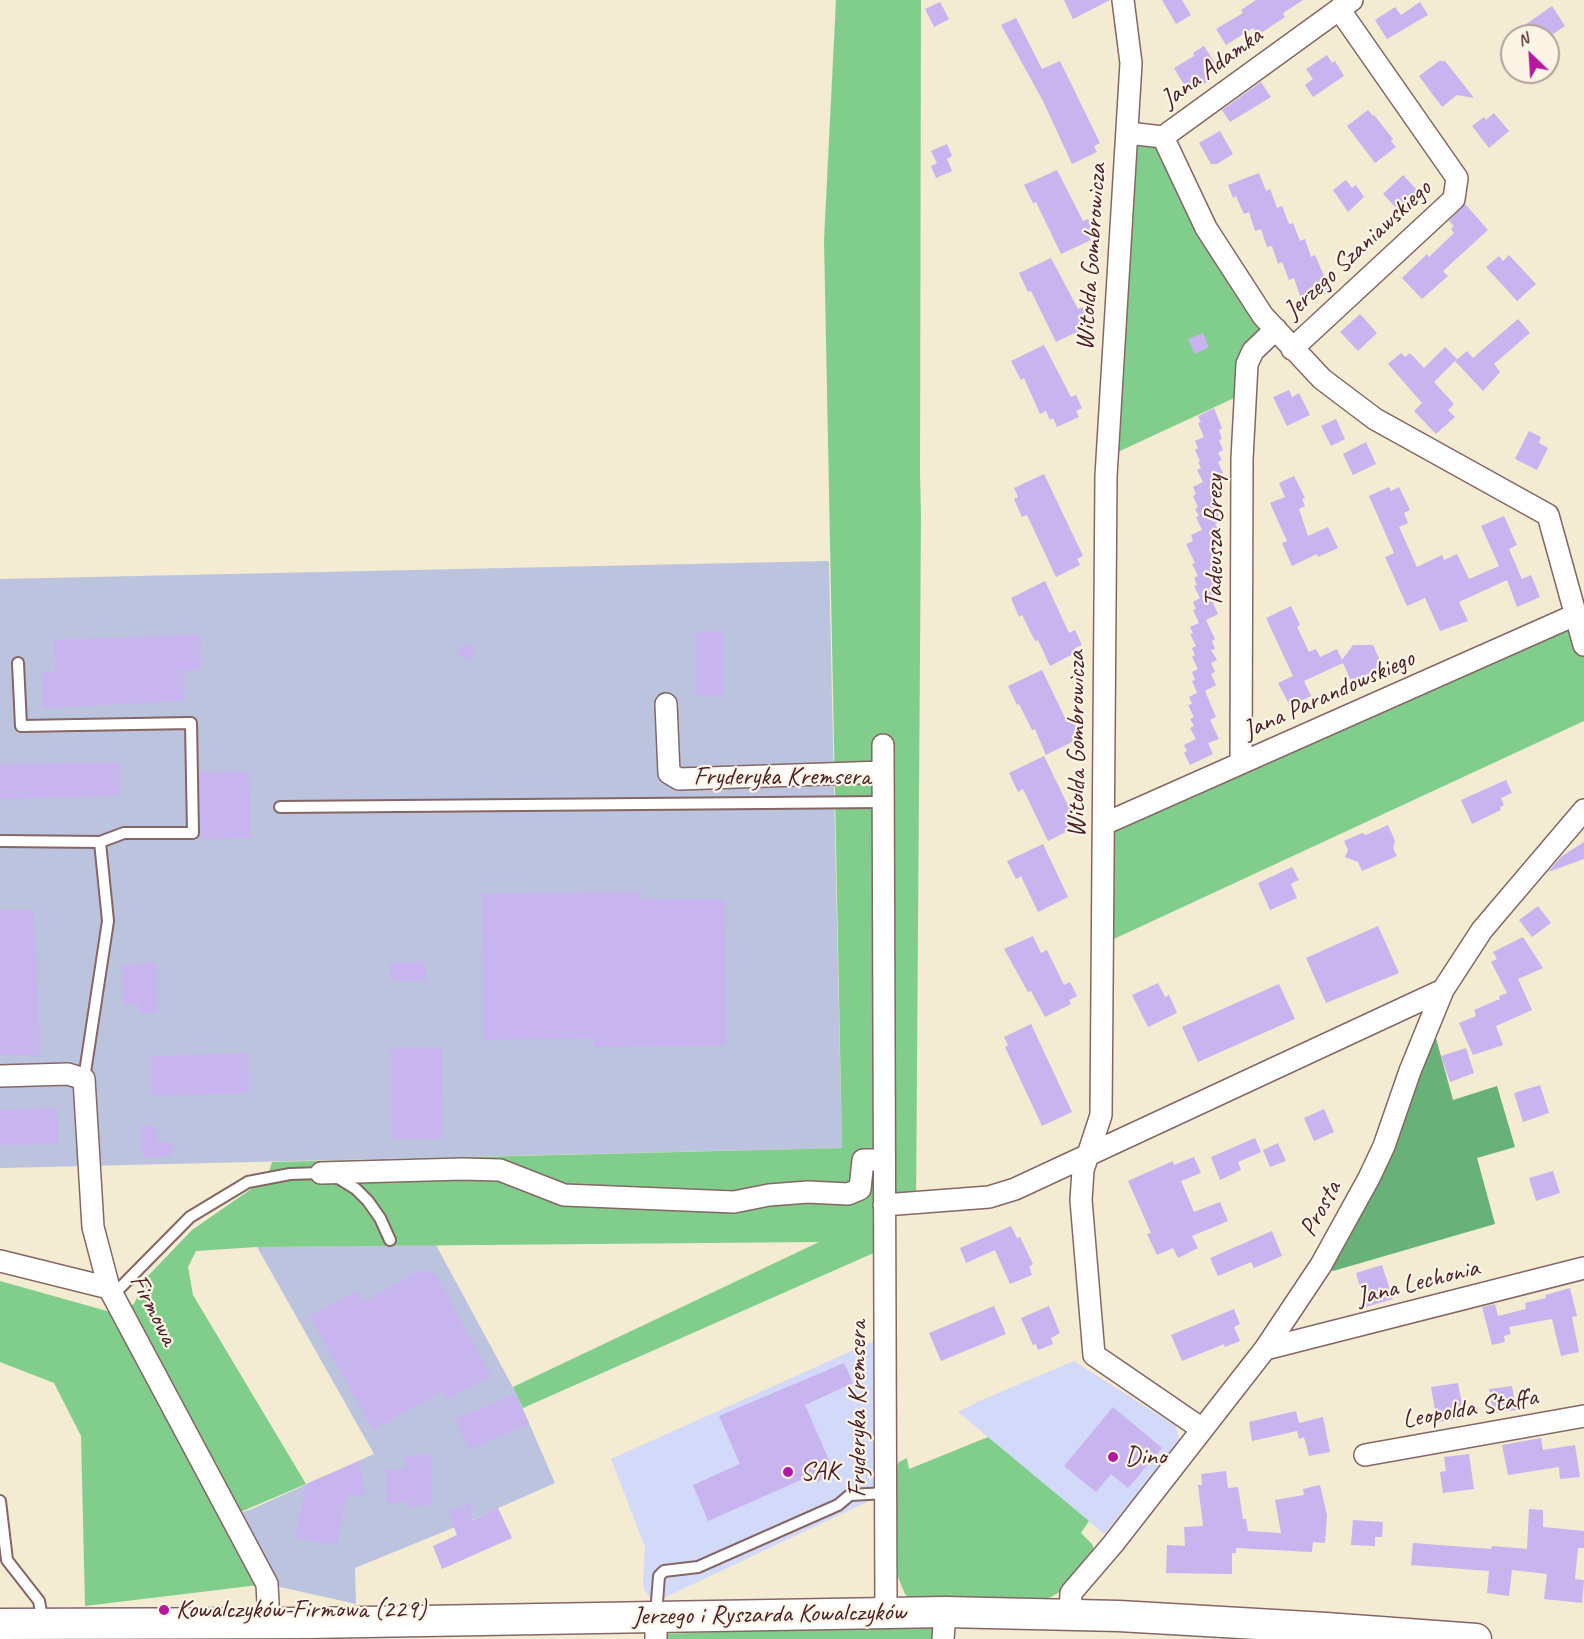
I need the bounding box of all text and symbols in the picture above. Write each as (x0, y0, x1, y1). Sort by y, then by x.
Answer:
street label: Jana Adamka (1155, 21, 1269, 115)
north arrow (1500, 24, 1560, 84)
text: N (1515, 28, 1532, 51)
street label: Witolda Gombrowicza (1070, 163, 1114, 351)
street label: Jerzego Szaniawskiego (1278, 174, 1438, 326)
street label: Tadeusza Brezy (1199, 475, 1231, 607)
street label: Jana Parandowskiego (1238, 643, 1420, 747)
street label: Witolda Gombrowicza (1061, 651, 1093, 837)
street label: Fryderyka Kremsera (694, 761, 870, 793)
street label: Prosta (1293, 1176, 1349, 1242)
street label: Jana Lechonia (1354, 1253, 1482, 1313)
street label: Firmowa (122, 1269, 184, 1351)
street label: Fryderyka Kremsera (842, 1321, 874, 1497)
street label: Leopolda Staffa (1400, 1382, 1540, 1436)
place label: Dino (1125, 1441, 1166, 1473)
marker: Dino (1106, 1450, 1120, 1464)
place label: SAK (800, 1456, 839, 1488)
marker: SAK (781, 1465, 795, 1479)
place label: Kowalczyków-Firmowa (229) (176, 1594, 426, 1626)
street label: Jerzego i Ryszarda Kowalczyków (632, 1597, 906, 1633)
marker: Kowalczyków-Firmowa (229) (157, 1603, 171, 1617)

